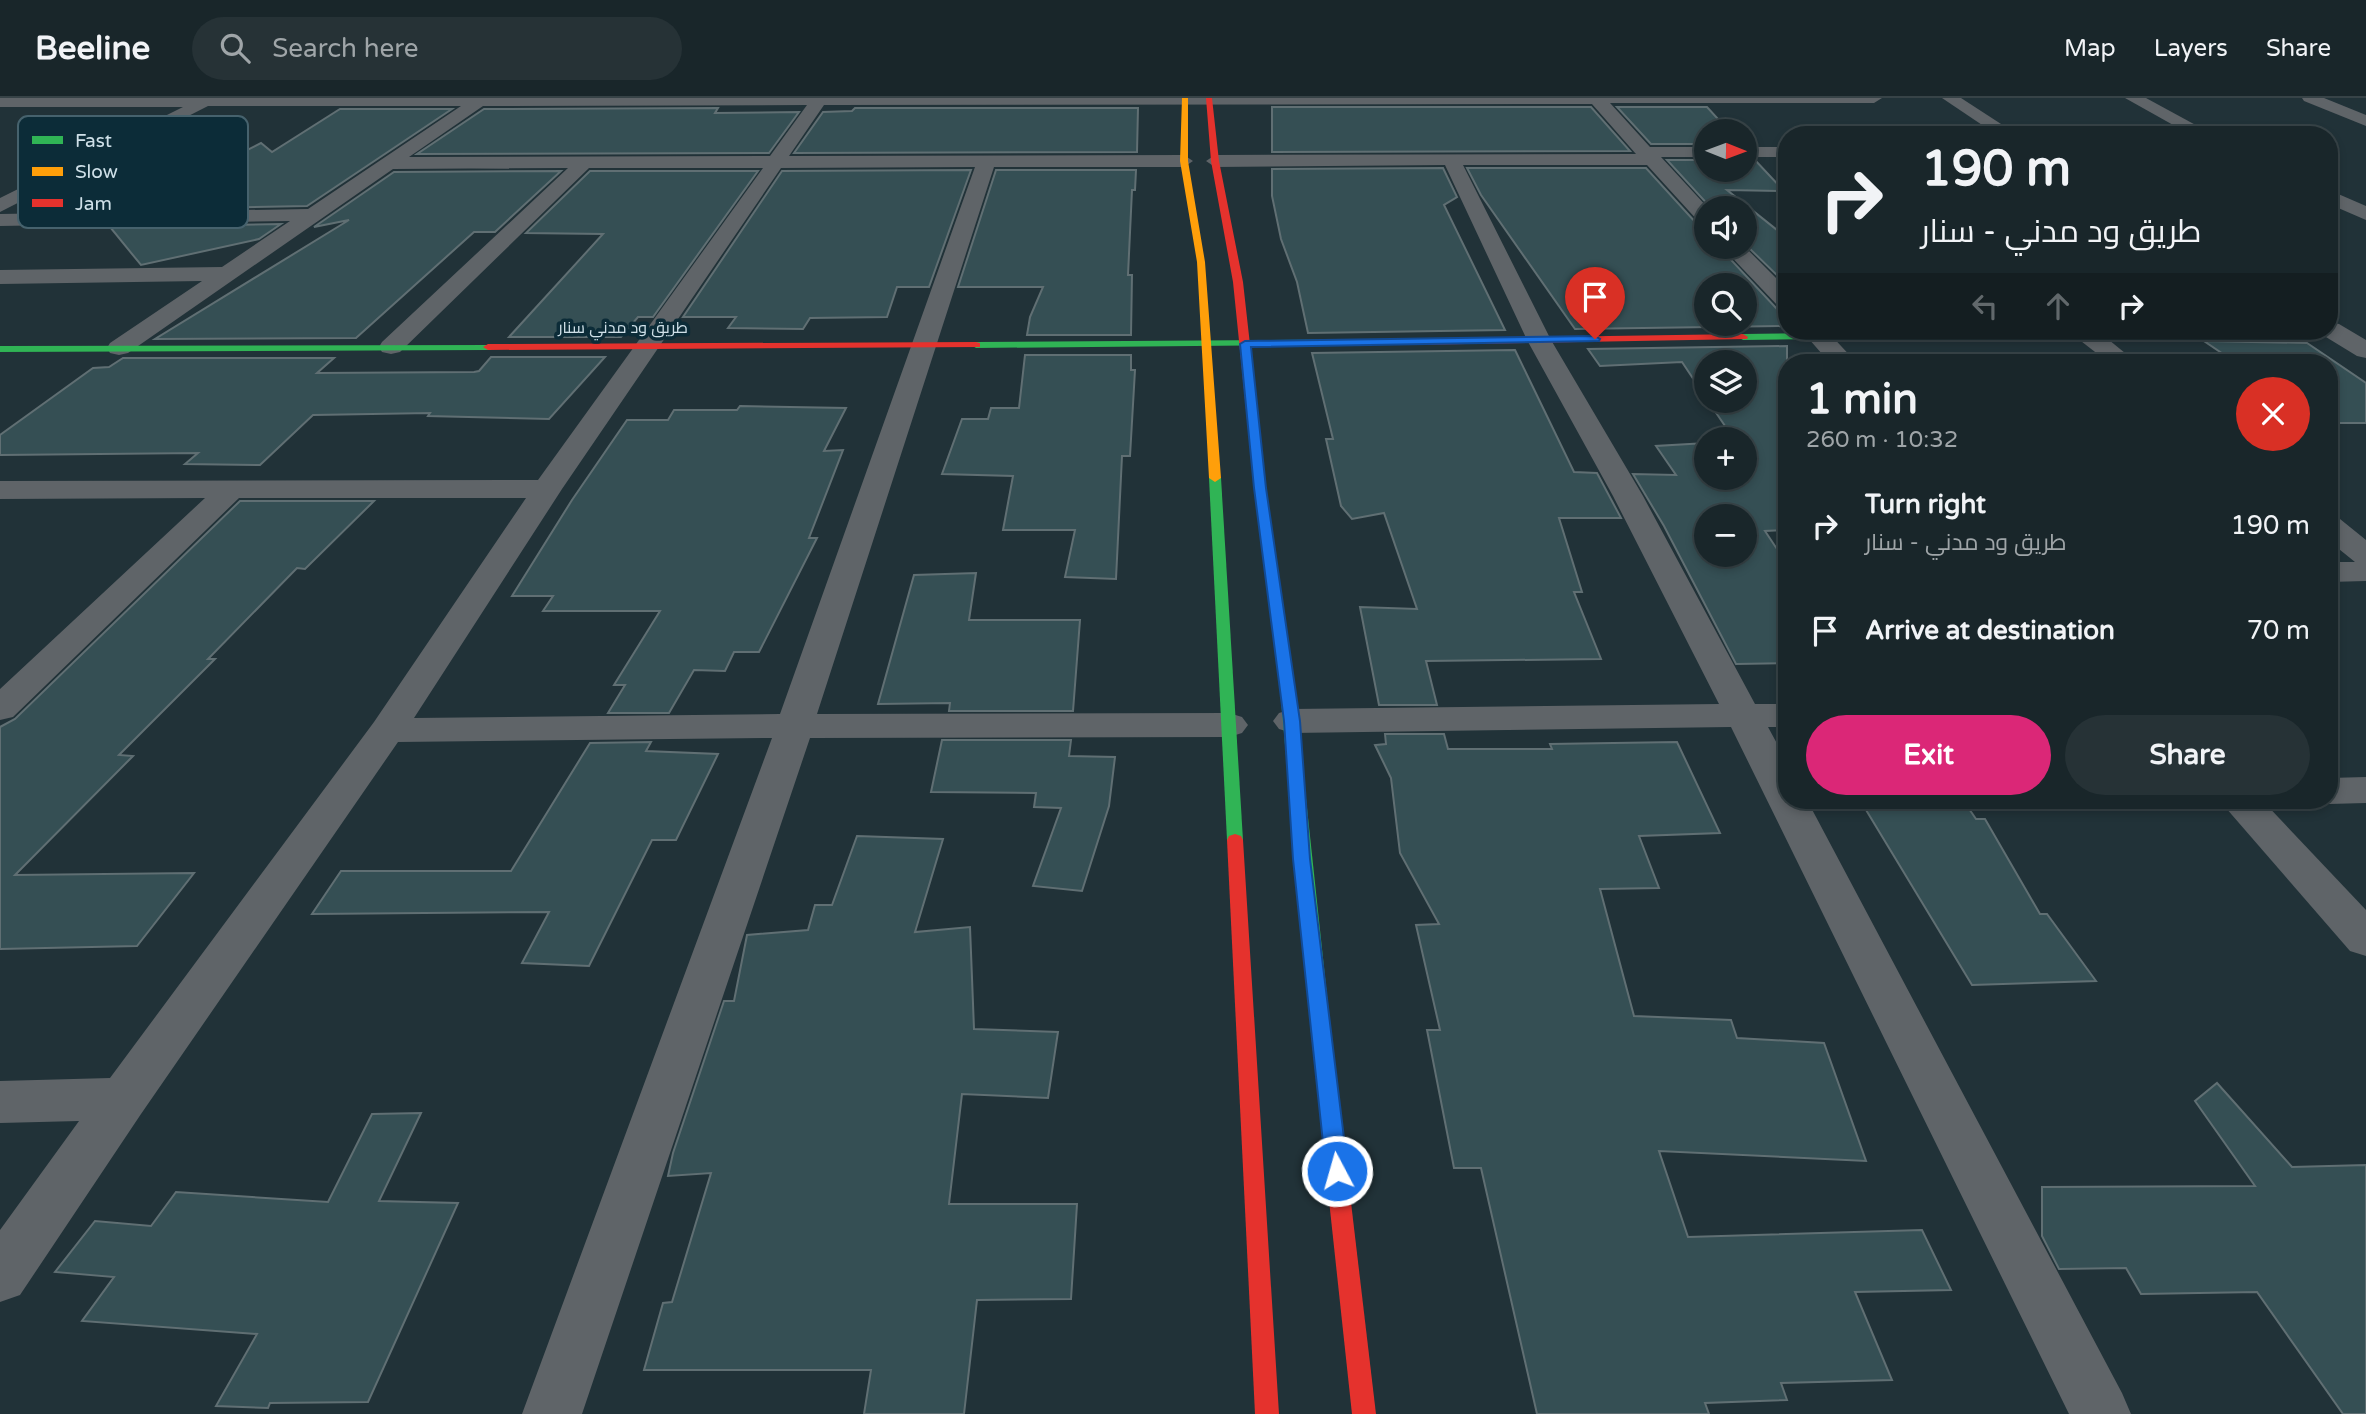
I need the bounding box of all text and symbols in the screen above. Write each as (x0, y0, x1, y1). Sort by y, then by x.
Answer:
search box (192, 17, 682, 80)
text: Beeline (35, 29, 150, 68)
icon: search (216, 29, 254, 67)
text: Search here (272, 33, 418, 64)
text: Map (2064, 34, 2116, 63)
text: Layers (2154, 34, 2228, 63)
text: Share (2266, 34, 2331, 63)
legend (18, 116, 248, 228)
north arrow (1694, 119, 1757, 182)
map controls (1694, 119, 1757, 567)
text: Fast (75, 130, 112, 152)
text: 190 m (1921, 140, 2071, 199)
icon: right (1806, 154, 1897, 245)
text: Slow (75, 161, 118, 183)
text: Jam (75, 193, 112, 215)
button: sound (1694, 196, 1757, 259)
text: طريق ود مدني - سنار (1921, 213, 2202, 251)
pin (1565, 267, 1625, 339)
button: search (1694, 273, 1757, 336)
icon: arrive (1576, 278, 1614, 316)
icon: left (1966, 287, 2004, 325)
icon: ahead (2039, 287, 2077, 325)
icon: right (2112, 287, 2150, 325)
street label: طريق ود مدني سنار (557, 318, 688, 341)
button: layers (1694, 350, 1757, 413)
text: 1 min (1806, 374, 1918, 425)
button: close (2236, 377, 2310, 451)
text: 260 m · 10:32 (1806, 426, 1958, 454)
button: + (1694, 427, 1757, 490)
text: Turn right (1865, 489, 1986, 520)
button: − (1694, 504, 1757, 567)
icon: right (1806, 507, 1844, 545)
text: 190 m (2230, 510, 2310, 541)
text: طريق ود مدني - سنار (1865, 529, 2067, 557)
icon: arrive (1806, 612, 1844, 650)
text: Arrive at destination (1865, 615, 2115, 646)
text: 70 m (2247, 615, 2310, 646)
button: Exit (1806, 715, 2051, 795)
button: Share (2065, 715, 2310, 795)
position arrow (1300, 1134, 1374, 1208)

